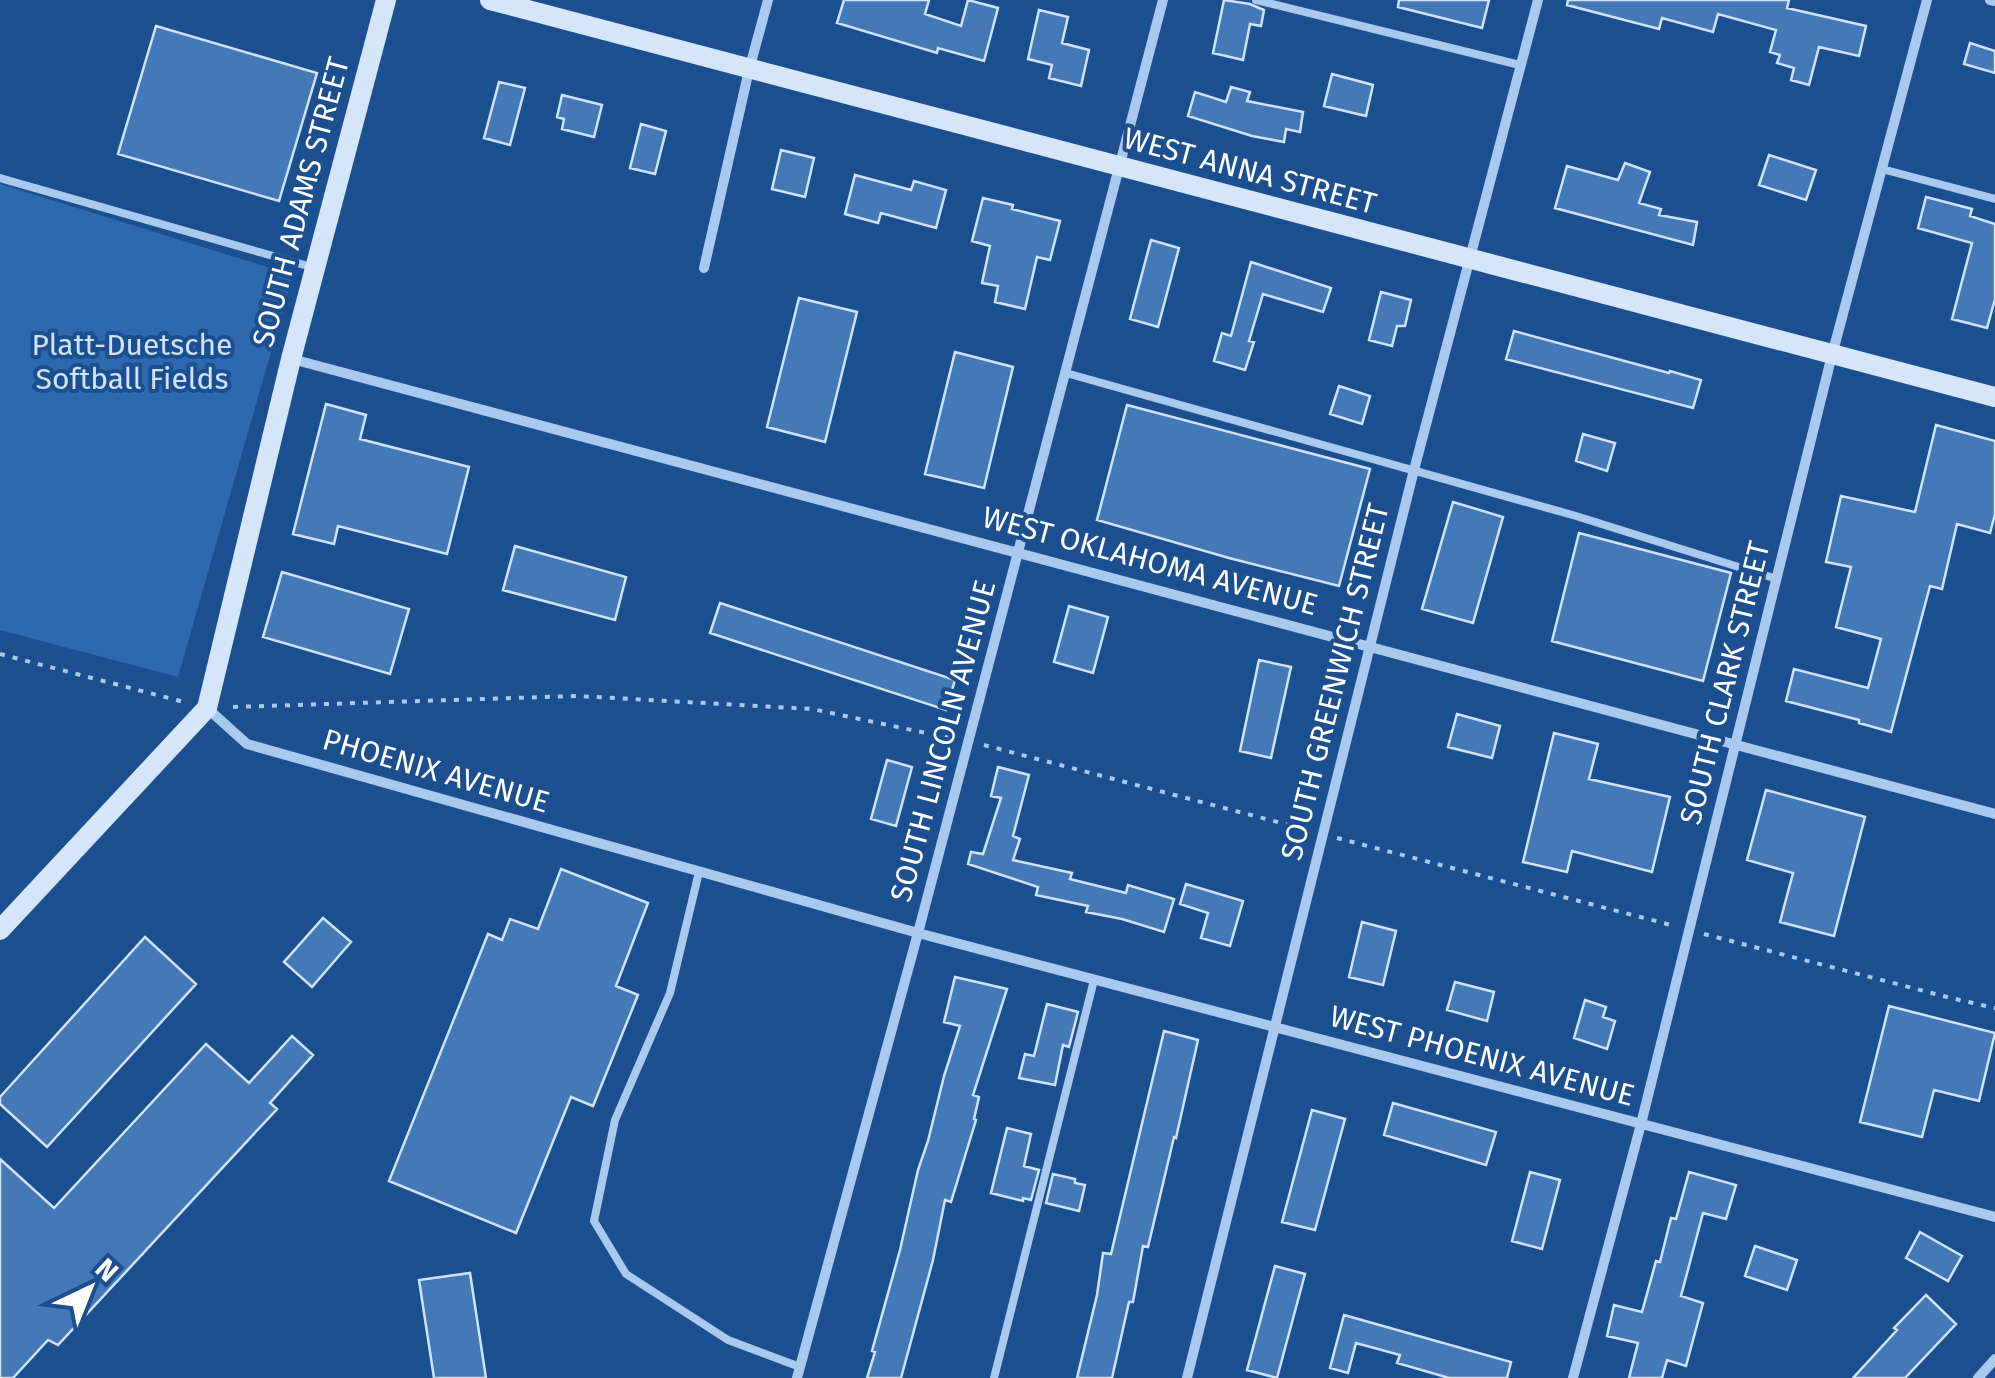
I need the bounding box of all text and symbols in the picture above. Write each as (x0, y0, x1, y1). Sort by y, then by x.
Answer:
street label: SOUTH ADAMS STREET (245, 53, 357, 351)
street label: WEST ANNA STREET (1120, 120, 1381, 222)
park label: Platt-Duetsche Softball Fields (32, 327, 232, 397)
street label: WEST OKLAHOMA AVENUE (978, 499, 1322, 623)
street label: SOUTH GREENWICH STREET (1273, 499, 1397, 864)
street label: SOUTH CLARK STREET (1672, 537, 1778, 828)
street label: SOUTH LINCOLN AVENUE (883, 576, 1003, 906)
street label: PHOENIX AVENUE (319, 721, 553, 821)
street label: WEST PHOENIX AVENUE (1326, 998, 1638, 1114)
north arrow (40, 1238, 140, 1338)
text: N (89, 1252, 125, 1288)

